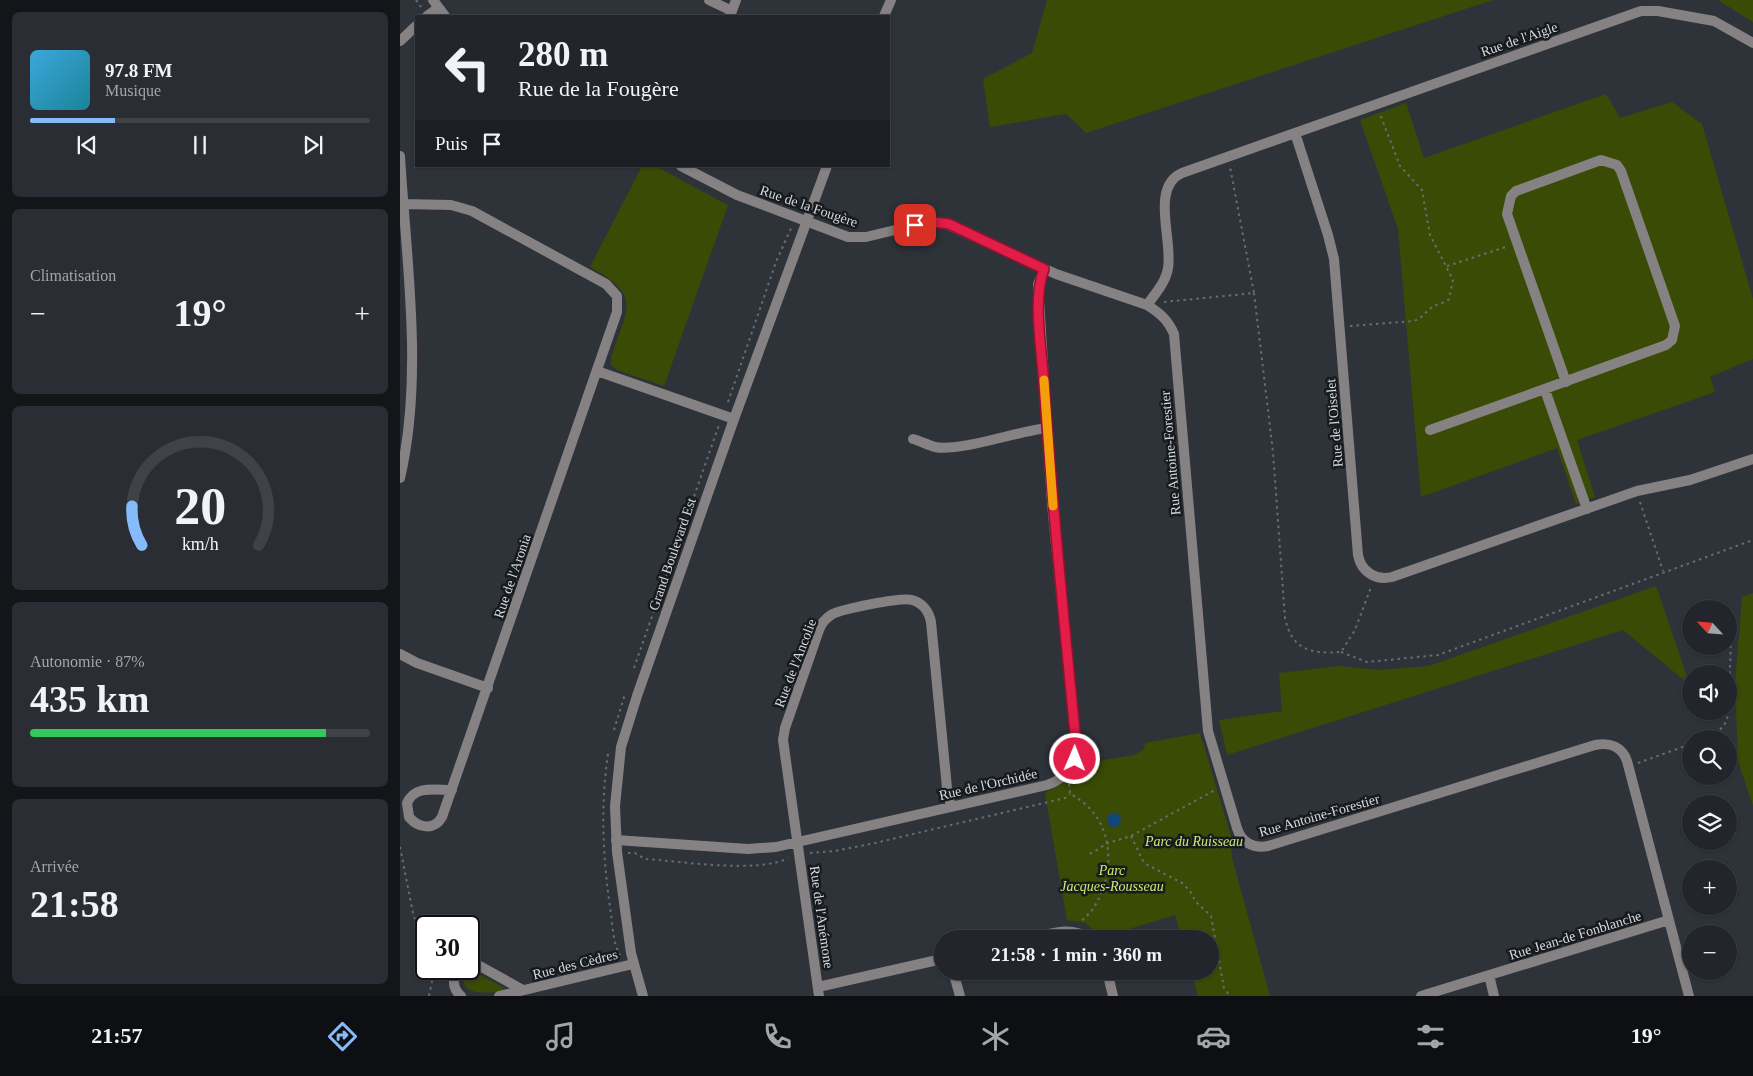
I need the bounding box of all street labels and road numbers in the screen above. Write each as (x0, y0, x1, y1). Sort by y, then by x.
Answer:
street label: Rue de l'Aigle (1479, 19, 1560, 60)
street label: Rue de la Fougère (758, 183, 860, 230)
street label: Rue de l'Oiselet (1323, 378, 1346, 468)
street label: Rue Antoine-Forestier (1158, 390, 1183, 516)
street label: Grand Boulevard Est (646, 496, 699, 612)
street label: Rue de l'Aronia (491, 531, 534, 620)
street label: Rue de l'Ancolie (772, 617, 819, 710)
street label: Rue de l'Orchidée (937, 766, 1039, 803)
street label: Rue Antoine-Forestier (1257, 791, 1382, 840)
street label: Rue de l'Anémone (807, 865, 836, 969)
street label: Rue Jean-de Fonblanche (1507, 908, 1643, 963)
street label: Rue des Cèdres (531, 947, 619, 982)

